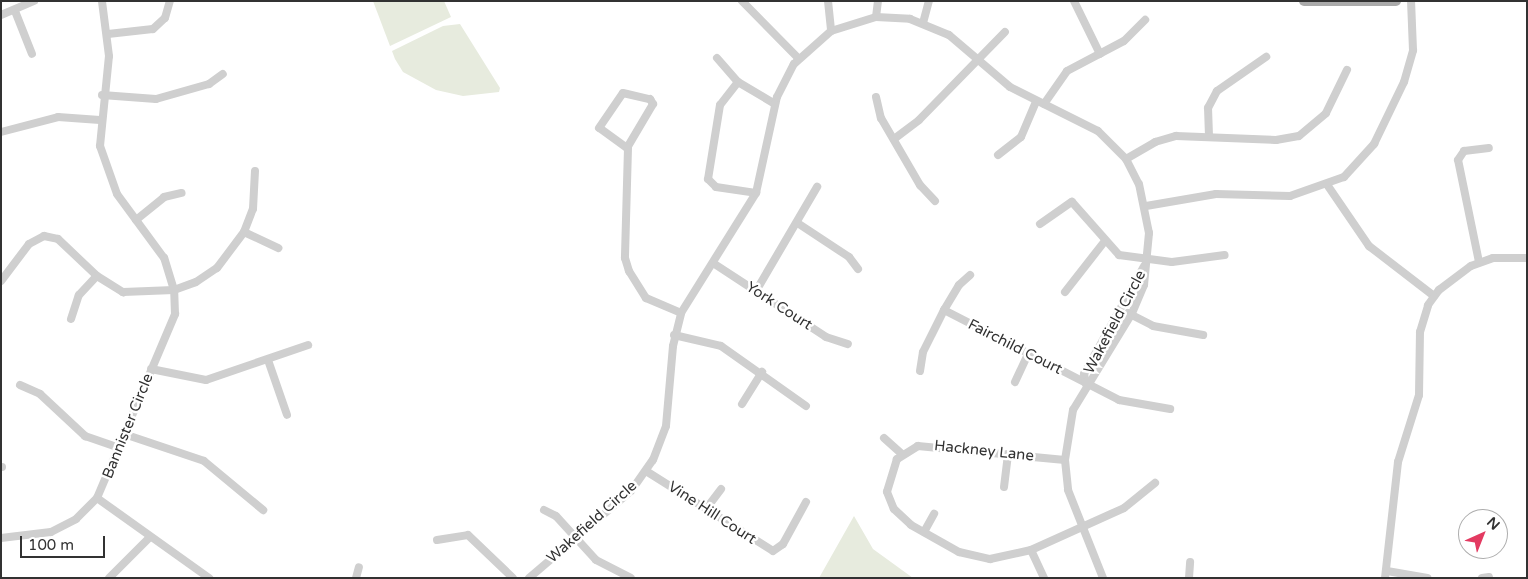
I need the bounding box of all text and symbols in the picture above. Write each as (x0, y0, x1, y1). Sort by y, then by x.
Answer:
street label: Wakefield Circle (1080, 267, 1150, 377)
street label: York Court (743, 278, 815, 334)
street label: Fairchild Court (965, 315, 1065, 379)
street label: Bannister Circle (99, 371, 157, 481)
street label: Hackney Lane (933, 437, 1035, 465)
street label: Wakefield Circle (543, 477, 641, 567)
street label: Vine Hill Court (664, 478, 760, 548)
north arrow (1458, 509, 1508, 559)
text: N (1483, 514, 1503, 534)
scale bar (22, 526, 108, 558)
text: 100 m (28, 536, 74, 554)

